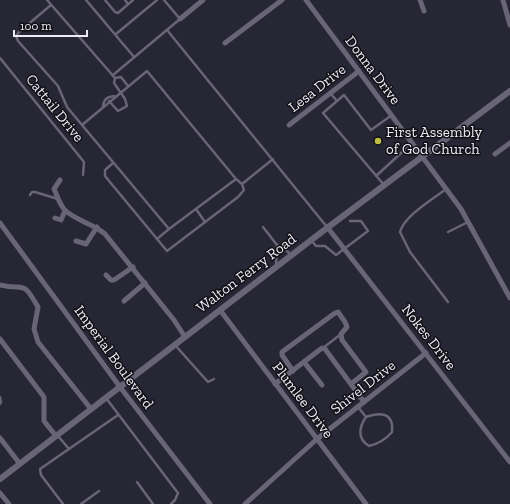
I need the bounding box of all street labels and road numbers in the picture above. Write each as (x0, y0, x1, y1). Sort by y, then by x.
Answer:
street label: Donna Drive (341, 32, 405, 108)
street label: Lesa Drive (285, 60, 349, 116)
street label: Cattail Drive (22, 70, 88, 146)
street label: Walton Ferry Road (192, 229, 300, 316)
street label: Nokes Drive (398, 301, 460, 373)
street label: Imperial Boulevard (70, 302, 158, 413)
street label: Shivel Drive (327, 356, 399, 418)
street label: Plumlee Drive (269, 358, 337, 442)

